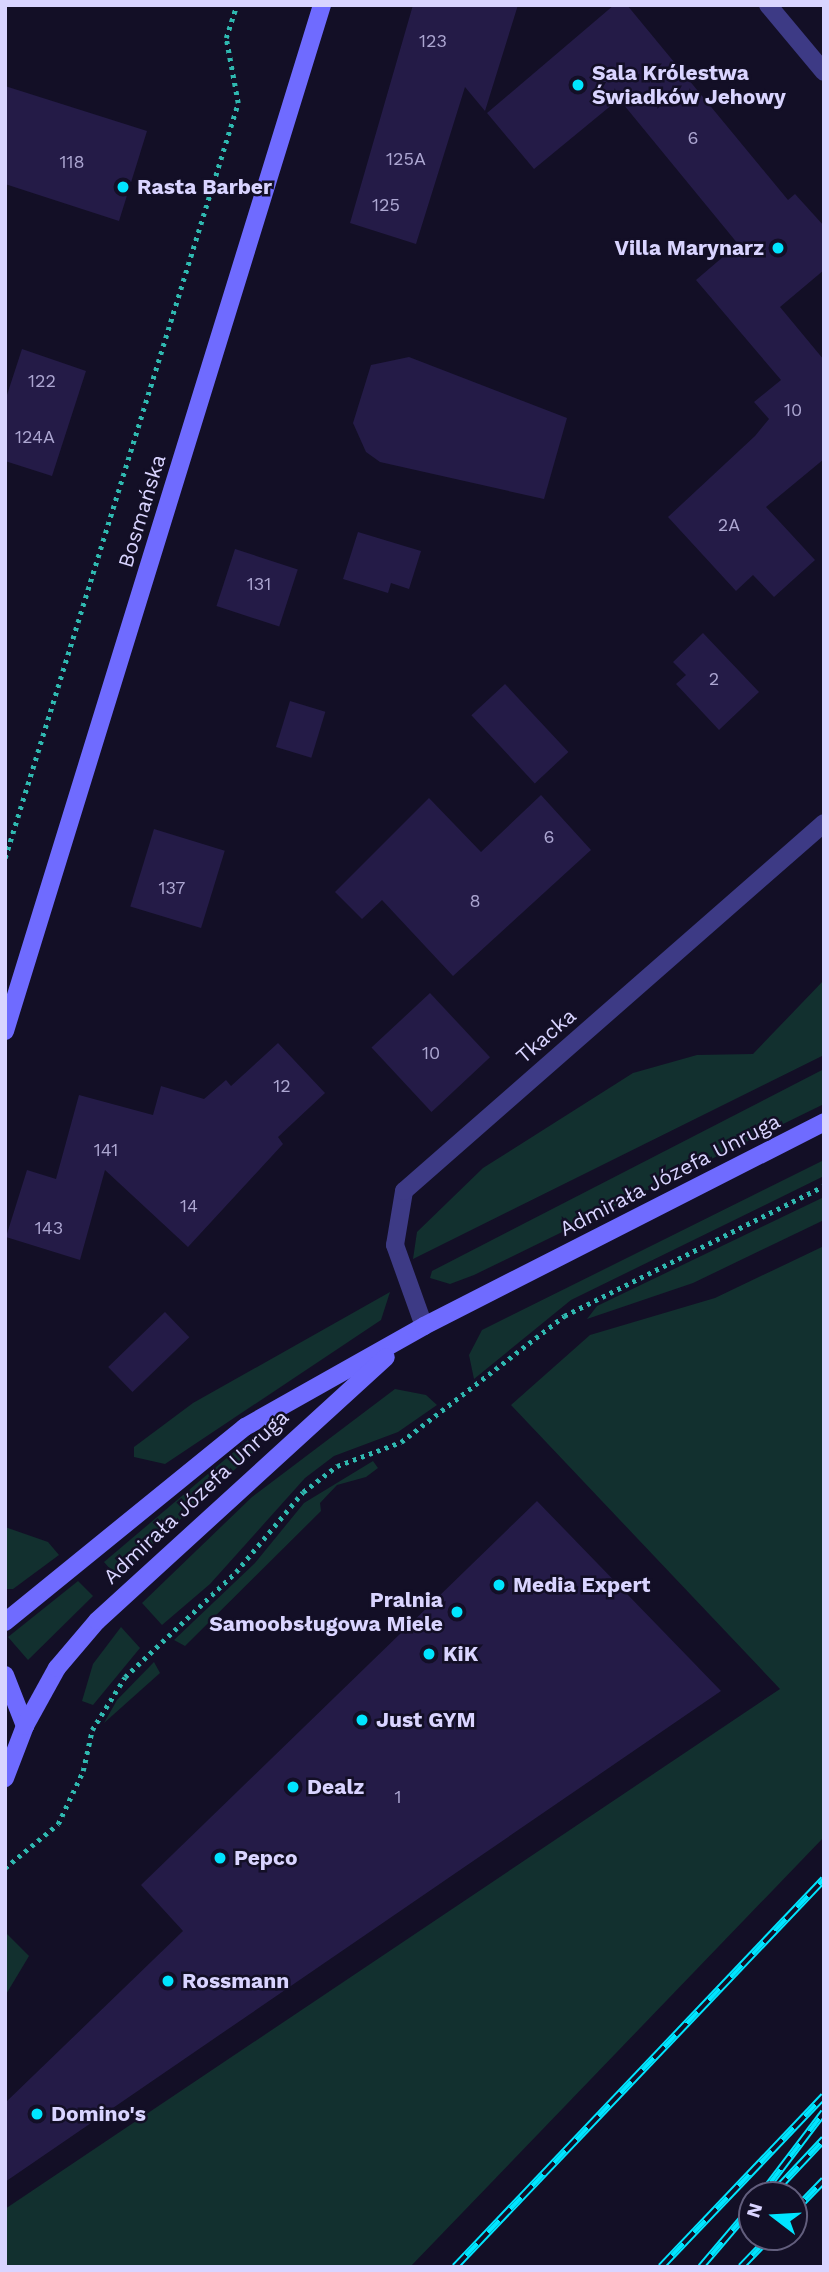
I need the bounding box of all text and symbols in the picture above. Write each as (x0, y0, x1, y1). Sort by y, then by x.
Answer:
house number: 123 (419, 30, 447, 52)
place label: Sala Królestwa Świadków Jehowy (592, 60, 787, 110)
marker: Sala Królestwa Świadków Jehowy (570, 77, 586, 93)
house number: 6 (688, 127, 698, 149)
house number: 125A (386, 148, 426, 170)
house number: 118 (59, 151, 85, 173)
place label: Rasta Barber (137, 174, 272, 200)
marker: Rasta Barber (115, 179, 131, 195)
house number: 125 (372, 194, 400, 216)
place label: Villa Marynarz (614, 235, 764, 261)
marker: Villa Marynarz (770, 240, 786, 256)
house number: 122 (28, 370, 56, 392)
house number: 10 (784, 399, 802, 421)
house number: 124A (15, 426, 55, 448)
street label: Bosmańska (113, 451, 171, 571)
house number: 2A (718, 514, 740, 536)
house number: 131 (247, 573, 271, 595)
house number: 2 (709, 668, 719, 690)
house number: 6 (544, 826, 554, 848)
house number: 137 (159, 877, 185, 899)
house number: 8 (469, 890, 481, 912)
street label: Tkacka (511, 1003, 581, 1069)
house number: 10 (422, 1042, 440, 1064)
house number: 12 (273, 1075, 291, 1097)
street label: Admirała Józefa Unruga (555, 1108, 785, 1242)
house number: 141 (94, 1139, 118, 1161)
house number: 14 (180, 1195, 198, 1217)
house number: 143 (35, 1217, 63, 1239)
street label: Admirała Józefa Unruga (98, 1404, 294, 1590)
place label: Media Expert (513, 1572, 651, 1598)
marker: Media Expert (491, 1577, 507, 1593)
place label: Pralnia Samoobsługowa Miele (209, 1587, 443, 1637)
marker: Pralnia Samoobsługowa Miele (449, 1604, 465, 1620)
place label: KiK (443, 1641, 478, 1667)
marker: KiK (421, 1646, 437, 1662)
place label: Just GYM (376, 1707, 475, 1733)
marker: Just GYM (354, 1712, 370, 1728)
place label: Dealz (307, 1774, 364, 1800)
marker: Dealz (285, 1779, 301, 1795)
house number: 1 (394, 1786, 402, 1808)
place label: Pepco (234, 1845, 298, 1871)
marker: Pepco (212, 1850, 228, 1866)
place label: Rossmann (182, 1968, 289, 1994)
marker: Rossmann (160, 1973, 176, 1989)
place label: Domino's (51, 2101, 146, 2127)
marker: Domino's (29, 2106, 45, 2122)
north arrow (738, 2181, 808, 2251)
text: N (741, 2200, 767, 2220)

